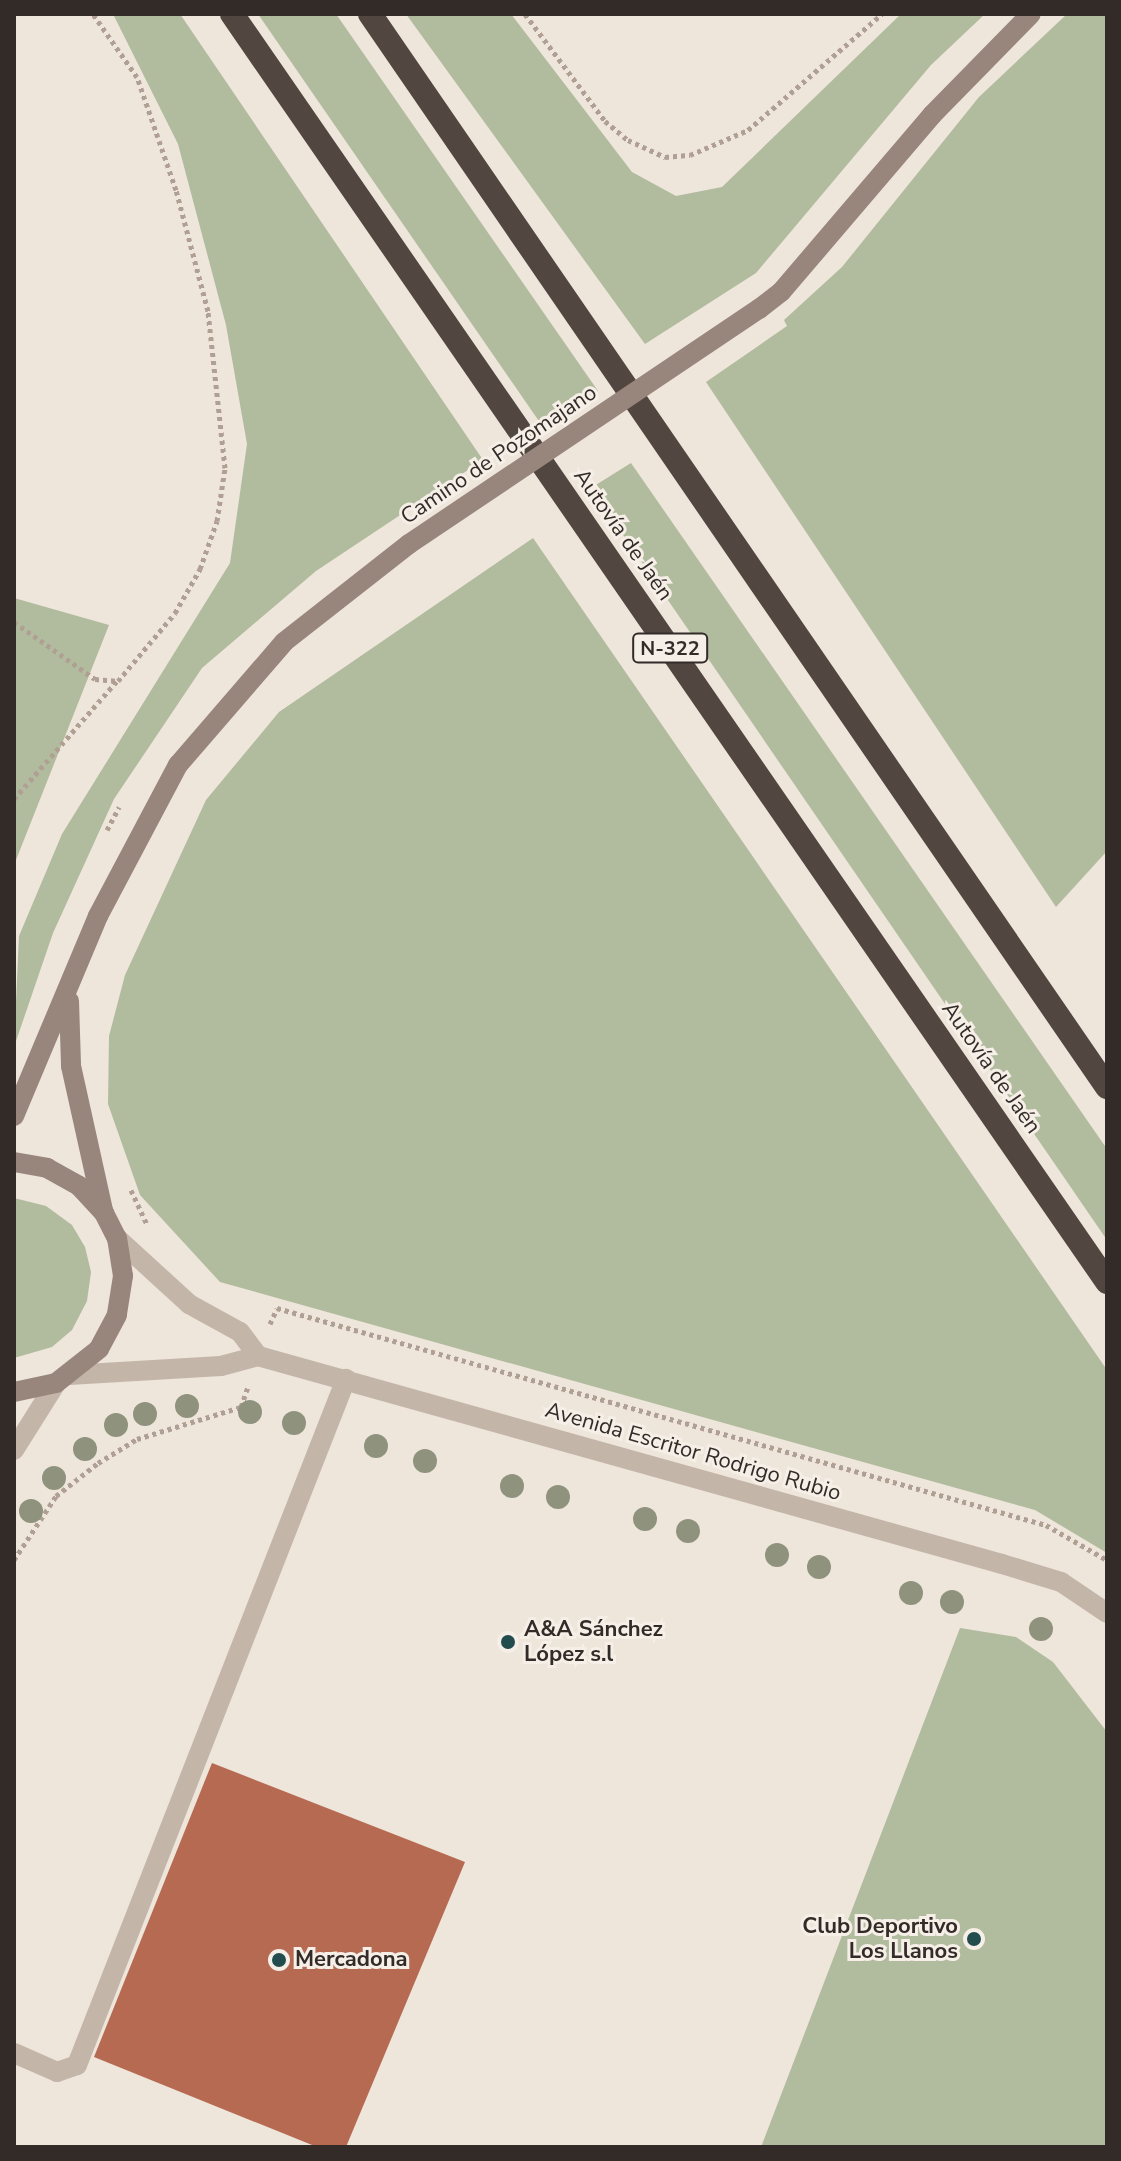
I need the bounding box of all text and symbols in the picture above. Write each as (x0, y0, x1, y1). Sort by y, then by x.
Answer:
street label: Camino de Pozomajano (396, 380, 602, 530)
street label: Autovía de Jaén (568, 464, 678, 606)
road number: N-322 (632, 632, 708, 664)
street label: Autovía de Jaén (936, 997, 1046, 1139)
street label: Avenida Escritor Rodrigo Rubio (542, 1397, 844, 1507)
place label: A&A Sánchez López s.l (524, 1616, 663, 1668)
marker: A&A Sánchez López s.l (499, 1633, 517, 1651)
place label: Club Deportivo Los Llanos (802, 1913, 958, 1964)
marker: Club Deportivo Los Llanos (965, 1930, 983, 1948)
place label: Mercadona (295, 1947, 408, 1973)
marker: Mercadona (270, 1951, 288, 1969)

